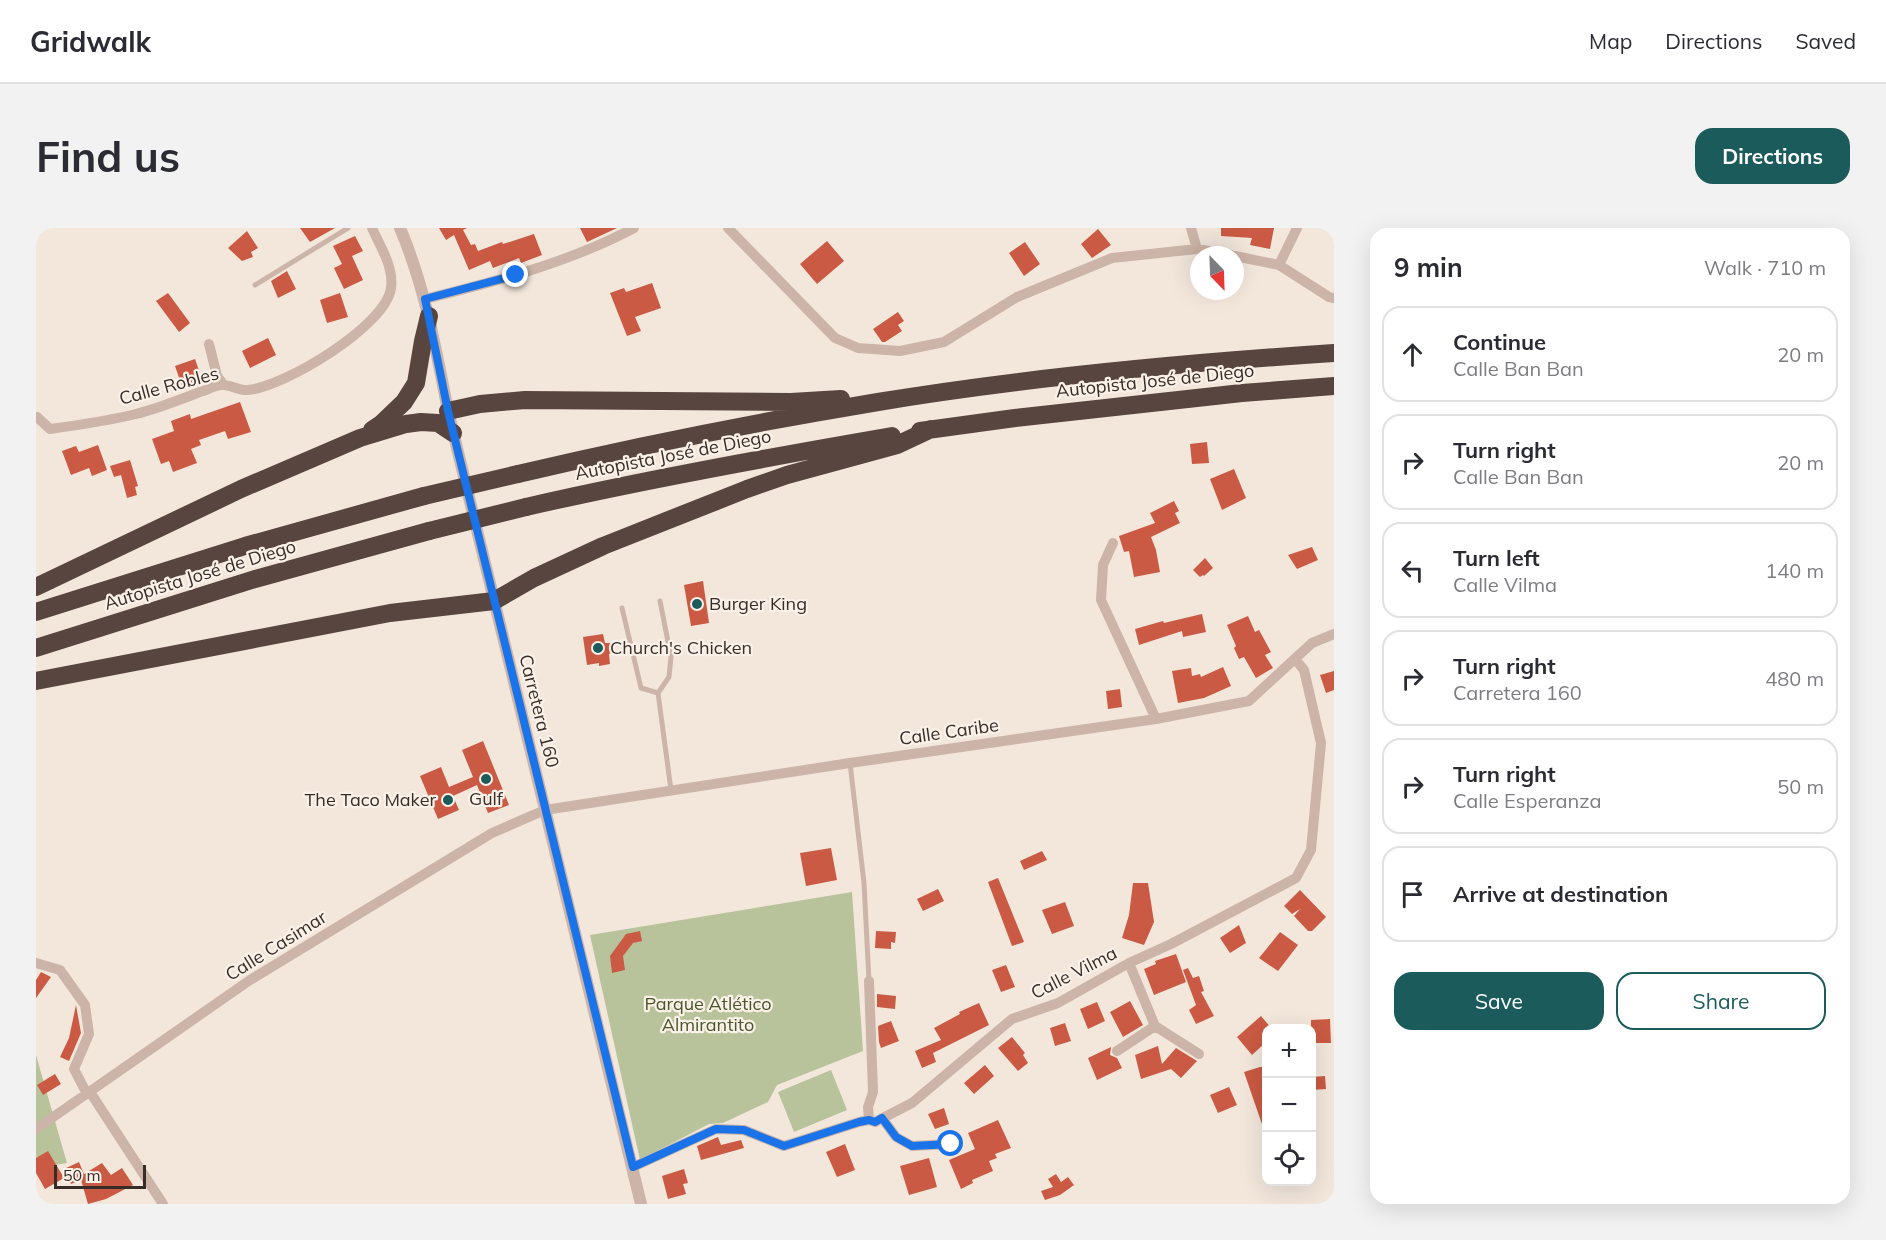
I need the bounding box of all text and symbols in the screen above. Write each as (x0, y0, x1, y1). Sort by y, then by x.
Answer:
text: Gridwalk (30, 24, 151, 59)
text: Map (1589, 28, 1632, 54)
text: Directions (1665, 28, 1762, 54)
text: Saved (1795, 28, 1856, 54)
button: Directions (1695, 128, 1850, 184)
text: Find us (36, 130, 180, 183)
north arrow (1190, 246, 1244, 300)
text: 9 min (1394, 251, 1463, 284)
text: Walk · 710 m (1704, 255, 1826, 280)
route end (502, 261, 528, 287)
text: Continue (1453, 328, 1546, 356)
icon: ahead (1396, 338, 1429, 371)
text: 20 m (1777, 342, 1824, 367)
text: Calle Ban Ban (1453, 356, 1584, 381)
street label: Autopista José de Diego (1055, 359, 1255, 402)
street label: Calle Robles (117, 361, 221, 410)
street label: Autopista José de Diego (573, 424, 773, 485)
text: Turn right (1453, 436, 1556, 464)
icon: right (1396, 446, 1429, 479)
text: 20 m (1777, 450, 1824, 475)
text: Calle Ban Ban (1453, 464, 1584, 489)
street label: Autopista José de Diego (101, 534, 299, 615)
text: Turn left (1453, 544, 1540, 572)
icon: left (1396, 554, 1429, 587)
text: 140 m (1765, 558, 1824, 583)
text: Calle Vilma (1453, 572, 1557, 597)
place label: Burger King (709, 592, 807, 615)
marker: Burger King (690, 597, 704, 611)
place label: Church's Chicken (610, 636, 752, 659)
marker: Church's Chicken (591, 641, 605, 655)
street label: Carretera 160 (514, 652, 565, 770)
text: Turn right (1453, 652, 1556, 680)
icon: right (1396, 662, 1429, 695)
text: 480 m (1765, 666, 1824, 691)
text: Carretera 160 (1453, 680, 1582, 705)
street label: Calle Caribe (898, 713, 1000, 750)
text: Turn right (1453, 760, 1556, 788)
icon: right (1396, 770, 1429, 803)
marker: Gulf (479, 772, 493, 786)
text: 50 m (1777, 774, 1824, 799)
place label: Gulf (469, 787, 504, 810)
place label: The Taco Maker (304, 788, 436, 811)
text: Calle Esperanza (1453, 788, 1602, 813)
marker: The Taco Maker (441, 793, 455, 807)
icon: arrive (1396, 878, 1429, 911)
text: Arrive at destination (1453, 880, 1668, 908)
street label: Calle Casimar (221, 905, 331, 986)
street label: Calle Vilma (1027, 941, 1121, 1004)
button: Save (1394, 972, 1604, 1030)
button: Share (1616, 972, 1826, 1030)
park label: Parque Atlético Almirantito (644, 992, 772, 1036)
map controls (1262, 1024, 1316, 1186)
button: + (1262, 1024, 1316, 1078)
button: − (1262, 1078, 1316, 1132)
route start (937, 1130, 963, 1156)
button: locate (1262, 1132, 1316, 1186)
scale bar (54, 1162, 146, 1190)
text: 50 m (63, 1165, 100, 1185)

